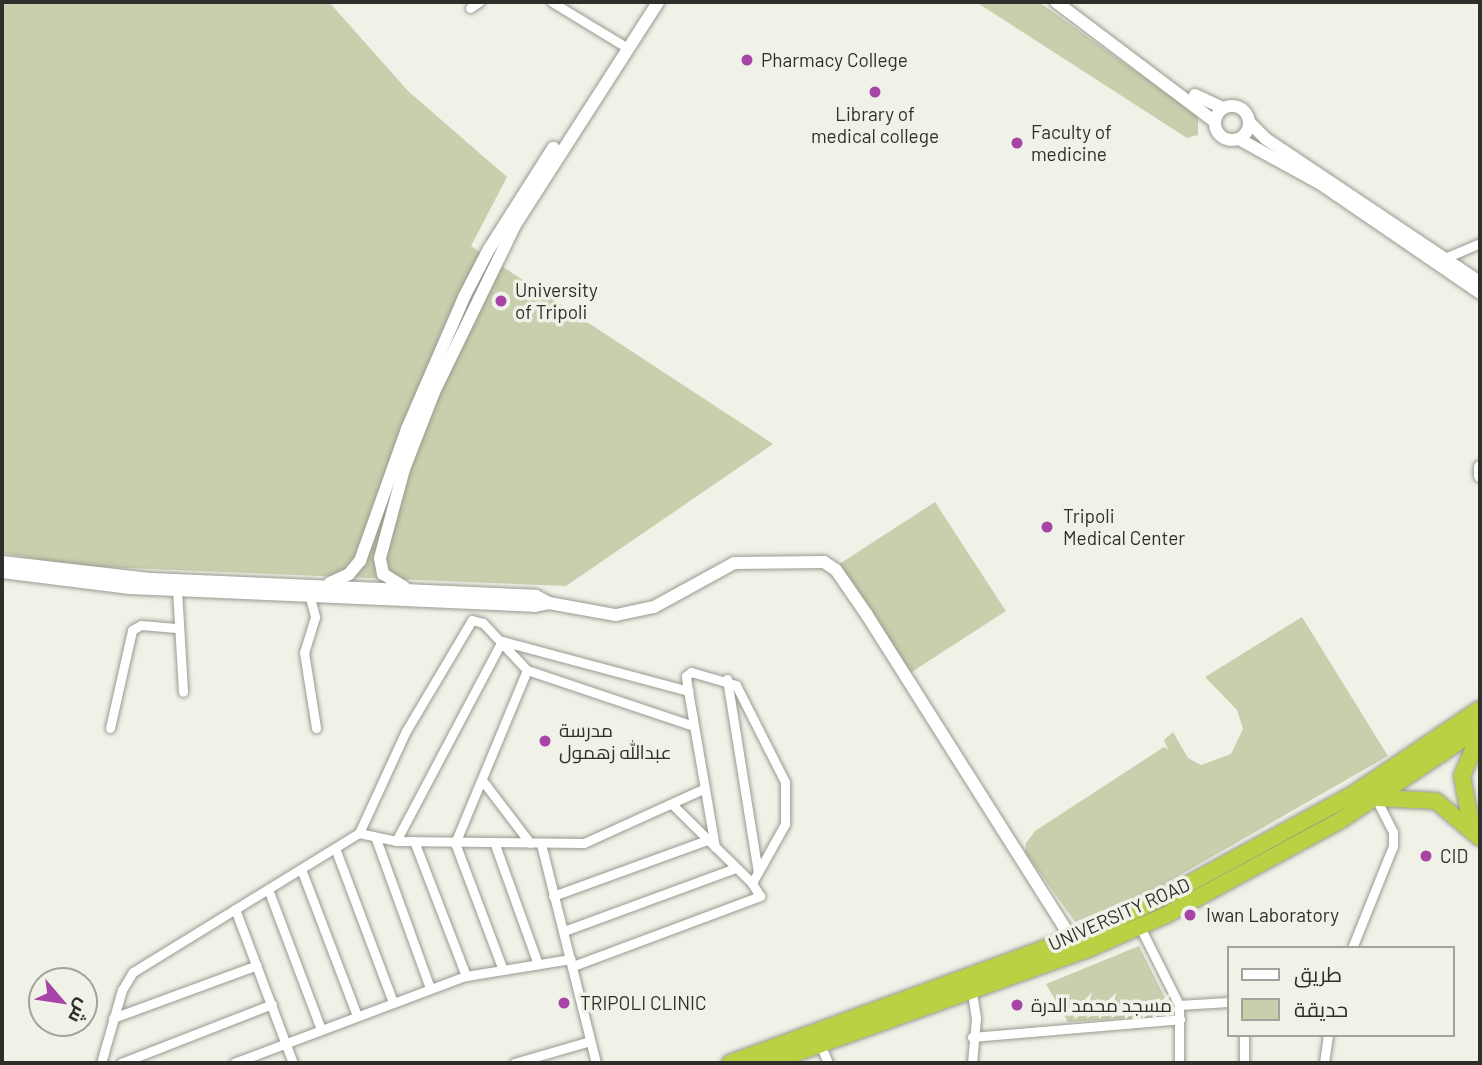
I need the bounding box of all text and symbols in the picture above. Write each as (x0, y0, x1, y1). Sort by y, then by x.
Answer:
place label: Pharmacy College (761, 49, 908, 71)
marker: Pharmacy College (739, 52, 755, 68)
marker: Library of medical college (867, 84, 883, 100)
place label: Library of medical college (811, 103, 939, 147)
place label: Faculty of medicine (1031, 121, 1112, 165)
marker: Faculty of medicine (1009, 135, 1025, 151)
place label: University of Tripoli (515, 279, 598, 323)
marker: University of Tripoli (493, 293, 509, 309)
place label: Tripoli Medical Center (1063, 505, 1185, 549)
marker: Tripoli Medical Center (1037, 517, 1057, 537)
place label: مدرسة عبدالله زهمول (559, 719, 672, 763)
marker: مدرسة عبدالله زهمول (537, 733, 553, 749)
place label: CID (1440, 845, 1468, 867)
marker: CID (1418, 848, 1434, 864)
street label: UNIVERSITY ROAD (1045, 873, 1193, 955)
place label: Iwan Laboratory (1206, 904, 1339, 926)
marker: Iwan Laboratory (1180, 905, 1200, 925)
legend (1226, 946, 1454, 1037)
text: طريق (1294, 961, 1342, 986)
north arrow (28, 967, 98, 1037)
place label: TRIPOLI CLINIC (580, 992, 706, 1014)
marker: TRIPOLI CLINIC (554, 993, 574, 1013)
place label: مسجد محمد الدرة (1031, 994, 1172, 1016)
text: ش (64, 995, 96, 1028)
text: حديقة (1294, 996, 1348, 1021)
marker: مسجد محمد الدرة (1009, 997, 1025, 1013)

